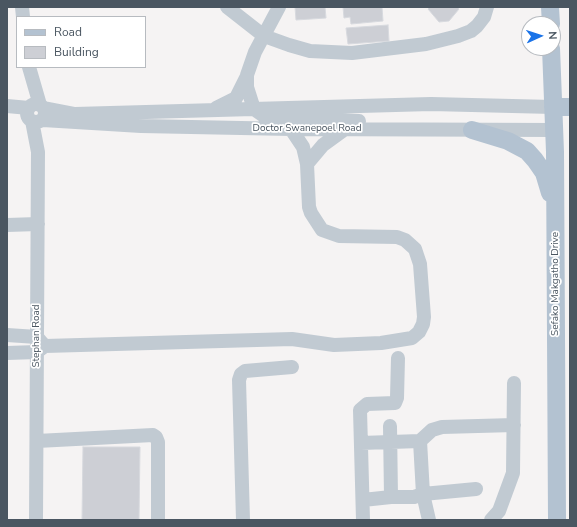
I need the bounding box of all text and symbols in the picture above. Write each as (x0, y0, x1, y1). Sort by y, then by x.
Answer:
legend (16, 16, 146, 68)
north arrow (521, 16, 561, 56)
text: Road (54, 24, 82, 40)
text: N (545, 31, 560, 40)
text: Building (54, 44, 99, 60)
street label: Doctor Swanepoel Road (253, 123, 361, 135)
street label: Sefako Makgatho Drive (550, 232, 562, 336)
street label: Stephan Road (31, 304, 43, 368)

